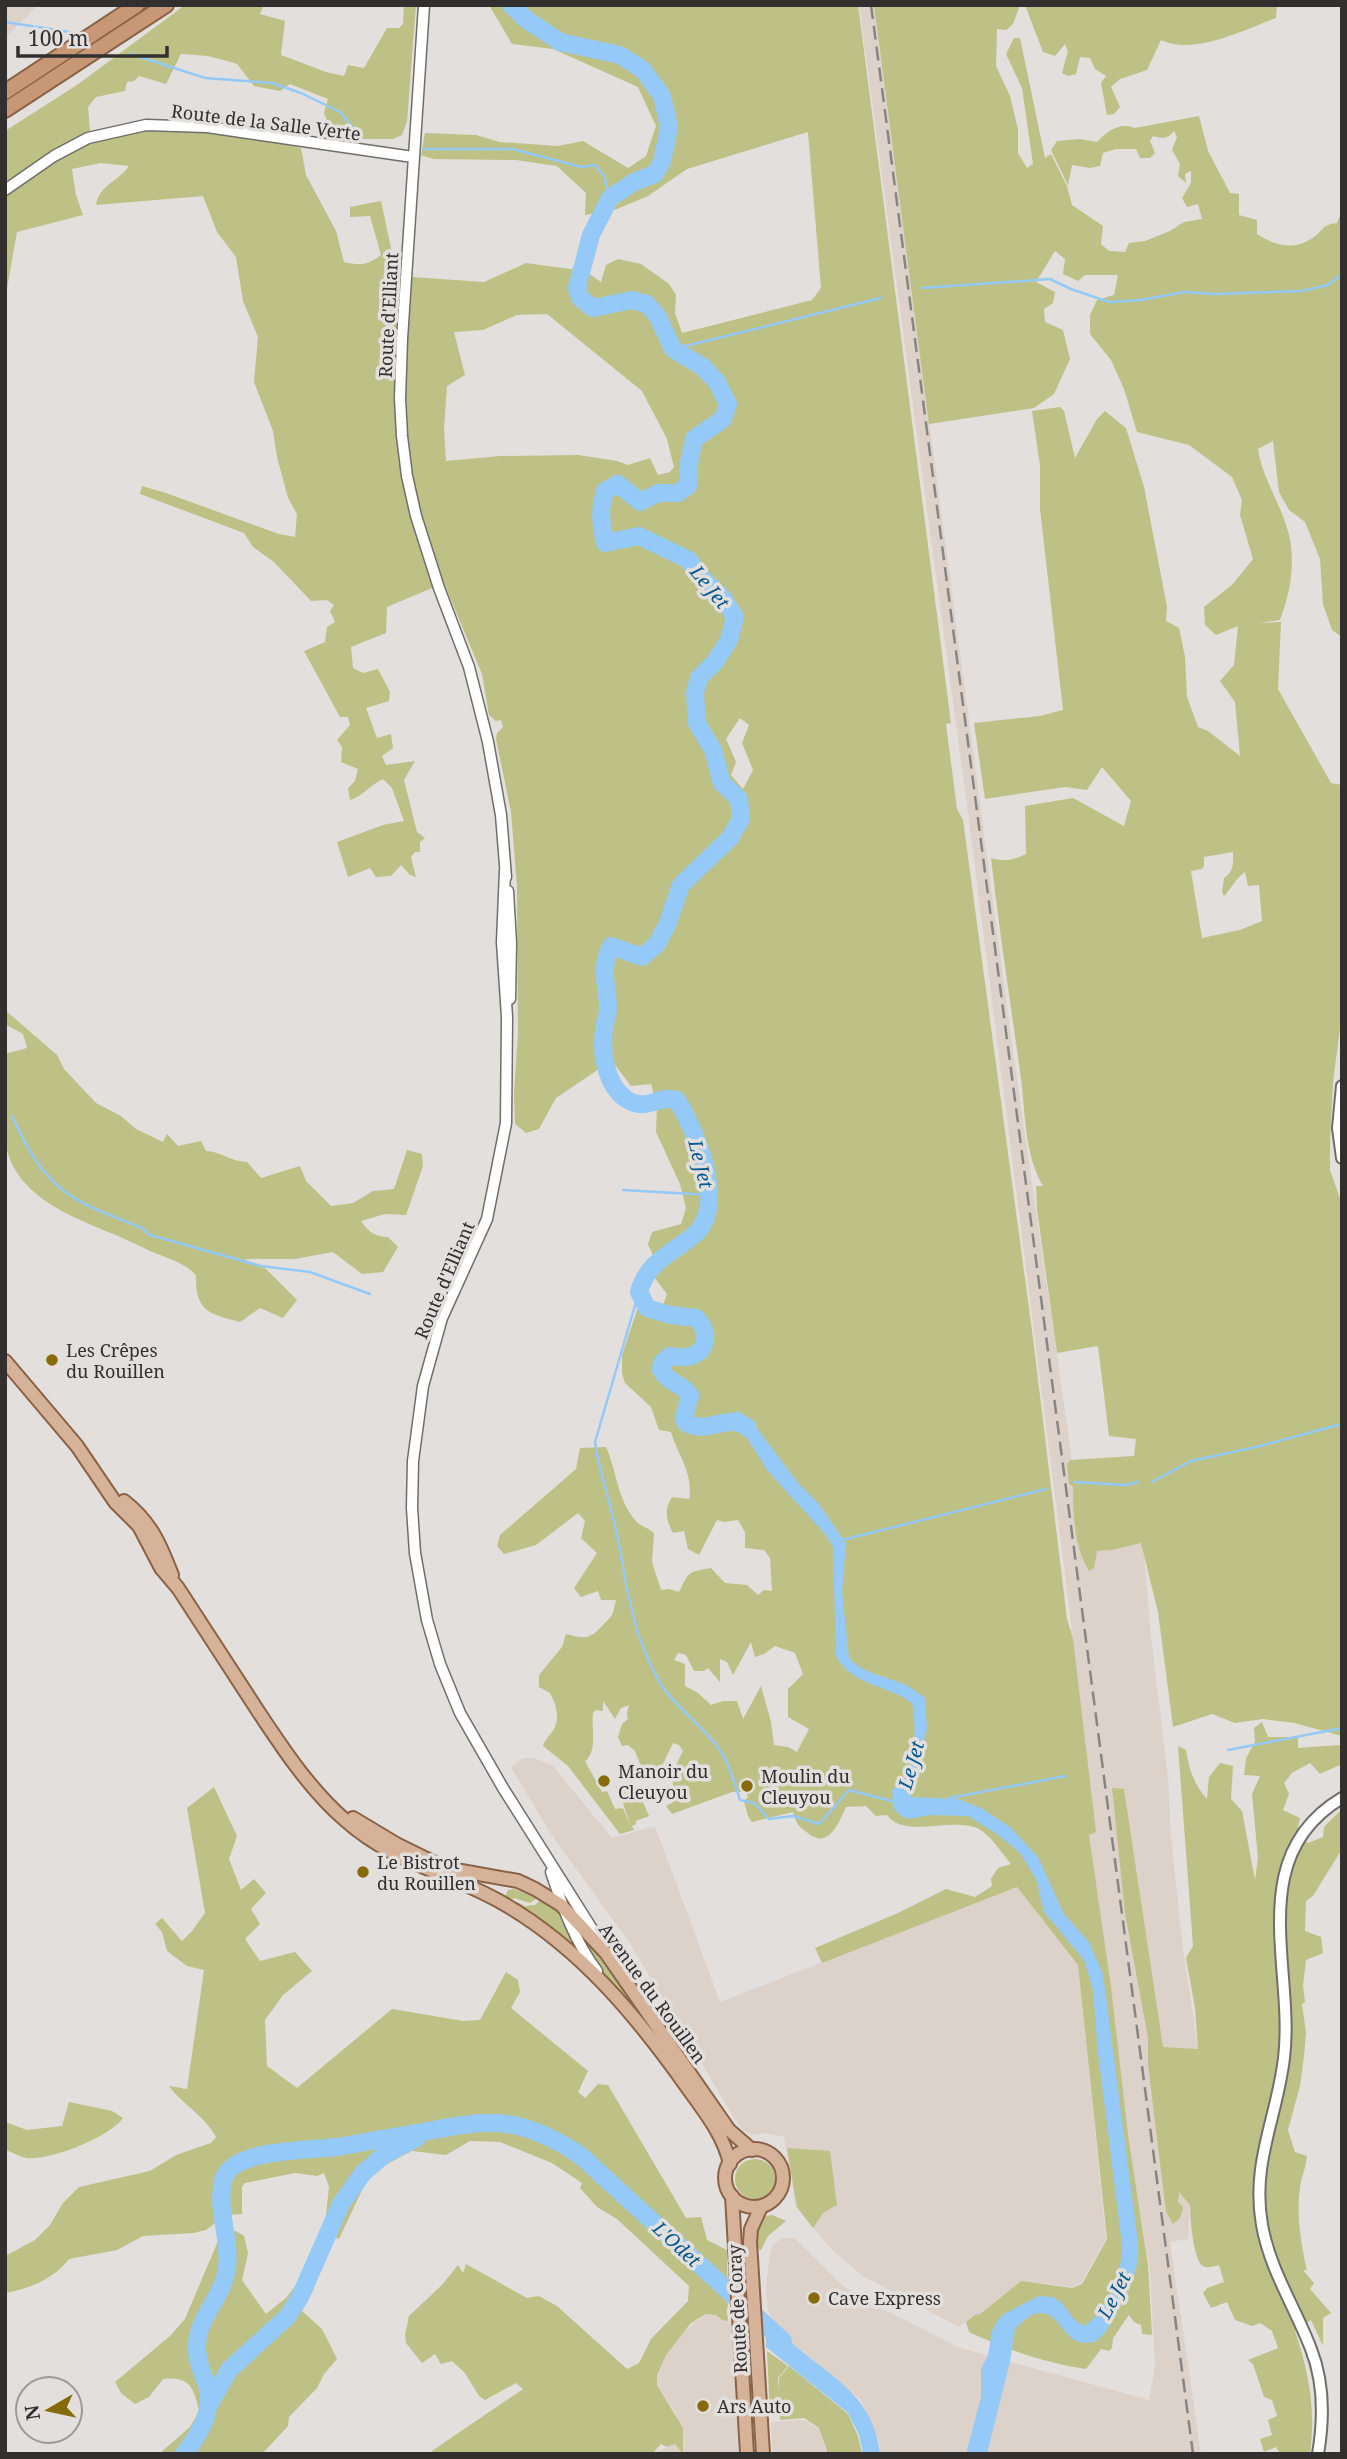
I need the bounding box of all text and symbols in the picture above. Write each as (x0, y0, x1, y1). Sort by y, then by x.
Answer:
scale bar (18, 14, 166, 58)
text: 100 m (28, 24, 89, 52)
street label: Route de la Salle Verte (170, 98, 362, 146)
street label: Route d'Elliant (373, 252, 403, 378)
water label: Le Jet (684, 559, 736, 615)
water label: Le Jet (682, 1136, 720, 1192)
street label: Route d'Elliant (408, 1218, 480, 1342)
place label: Les Crêpes du Rouillen (66, 1338, 165, 1383)
marker: Les Crêpes du Rouillen (44, 1352, 60, 1368)
water label: Le Jet (891, 1737, 931, 1793)
place label: Manoir du Cleuyou (618, 1759, 709, 1804)
place label: Moulin du Cleuyou (761, 1764, 850, 1809)
marker: Manoir du Cleuyou (596, 1773, 612, 1789)
marker: Moulin du Cleuyou (739, 1778, 755, 1794)
place label: Le Bistrot du Rouillen (377, 1850, 476, 1895)
marker: Le Bistrot du Rouillen (355, 1864, 371, 1880)
street label: Avenue du Rouillen (594, 1918, 712, 2068)
water label: L'Odet (647, 2215, 707, 2273)
street label: Route de Coray (722, 2243, 752, 2374)
water label: Le Jet (1091, 2266, 1137, 2324)
place label: Cave Express (828, 2286, 941, 2310)
marker: Cave Express (806, 2290, 822, 2306)
north arrow (14, 2375, 84, 2445)
place label: Ars Auto (717, 2394, 791, 2418)
marker: Ars Auto (695, 2398, 711, 2414)
text: N (18, 2403, 46, 2422)

